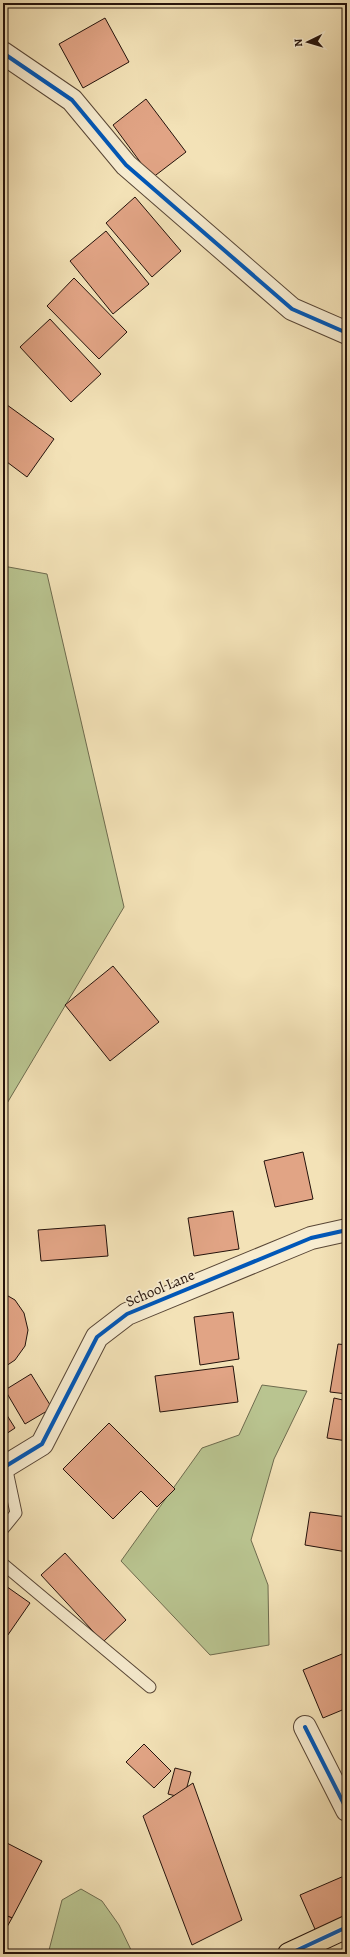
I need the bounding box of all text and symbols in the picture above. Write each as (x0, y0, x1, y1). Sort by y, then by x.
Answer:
north arrow (288, 22, 328, 62)
text: N (291, 38, 306, 47)
street label: School Lane (122, 1264, 198, 1311)

